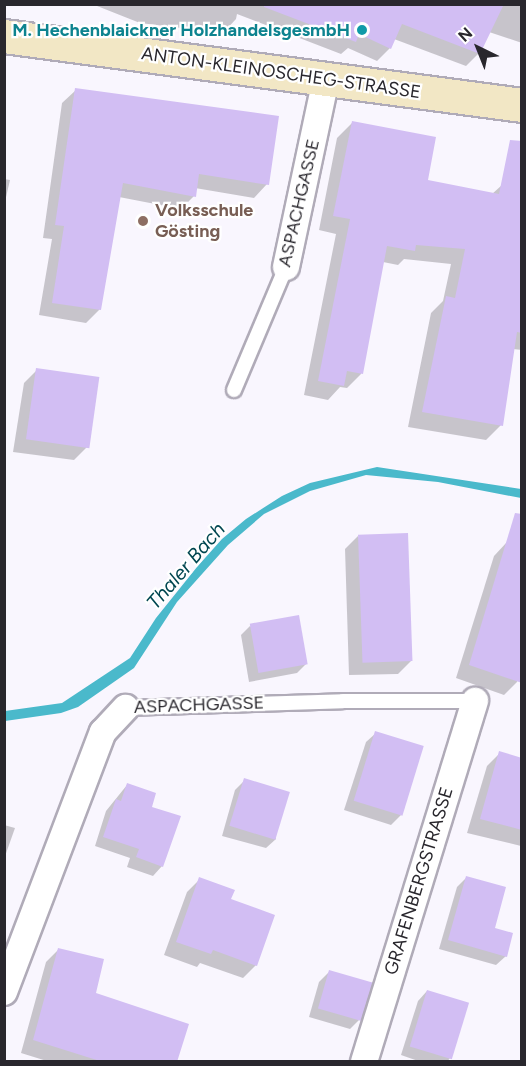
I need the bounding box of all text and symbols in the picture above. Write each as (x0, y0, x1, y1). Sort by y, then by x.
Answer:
north arrow (448, 18, 508, 78)
place label: M. Hechenblaickner HolzhandelsgesmbH (12, 19, 350, 41)
marker: M. Hechenblaickner HolzhandelsgesmbH (355, 23, 369, 37)
text: N (454, 23, 476, 46)
street label: ANTON-KLEINOSCHEG-STRASSE (140, 43, 422, 103)
street label: ASPACHGASSE (274, 137, 324, 269)
place label: Volksschule Gösting (155, 200, 253, 242)
marker: Volksschule Gösting (136, 214, 150, 228)
water label: Thaler Bach (142, 518, 230, 614)
street label: ASPACHGASSE (133, 692, 265, 718)
street label: GRAFENBERGSTRASSE (380, 784, 458, 978)

